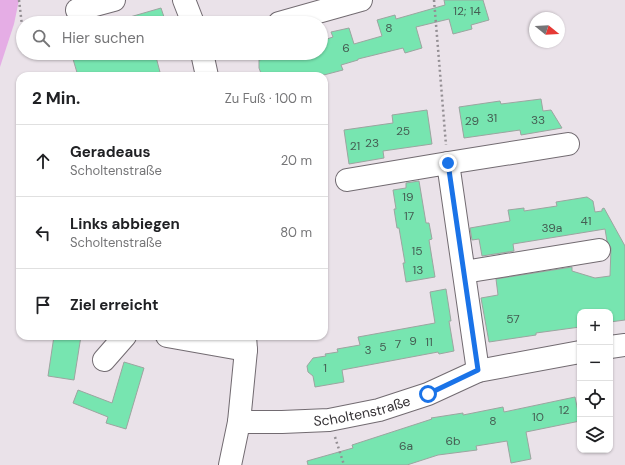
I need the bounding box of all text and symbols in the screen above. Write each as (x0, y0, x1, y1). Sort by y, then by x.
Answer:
house number: 12; 14 (453, 3, 481, 19)
north arrow (529, 12, 565, 48)
search box (16, 16, 328, 60)
house number: 8 (385, 20, 393, 36)
icon: search (30, 27, 52, 49)
text: Hier suchen (62, 28, 144, 48)
house number: 6 (342, 40, 350, 56)
text: 2 Min. (32, 87, 80, 109)
text: Zu Fuß · 100 m (225, 90, 312, 107)
house number: 31 (487, 110, 497, 126)
house number: 33 (531, 112, 545, 128)
house number: 29 (465, 113, 479, 129)
house number: 25 (396, 123, 410, 139)
house number: 23 (365, 135, 379, 151)
house number: 21 (350, 138, 360, 154)
text: Geradeaus (70, 142, 151, 162)
icon: ahead (32, 150, 54, 172)
text: 20 m (281, 152, 312, 169)
route end (439, 154, 457, 172)
text: Scholtenstraße (70, 162, 162, 179)
house number: 19 (402, 189, 414, 205)
house number: 17 (404, 208, 414, 224)
house number: 41 (580, 213, 592, 229)
text: Links abbiegen (70, 214, 180, 234)
house number: 39a (542, 220, 562, 236)
icon: left (32, 222, 54, 244)
text: 80 m (280, 224, 312, 241)
text: Scholtenstraße (70, 234, 162, 251)
house number: 15 (411, 243, 423, 259)
house number: 13 (413, 262, 423, 278)
icon: arrive (32, 294, 54, 316)
text: Ziel erreicht (70, 295, 159, 315)
map controls (577, 309, 613, 453)
button: + (577, 309, 613, 345)
house number: 57 (506, 311, 520, 327)
house number: 9 (409, 333, 417, 349)
house number: 11 (425, 334, 433, 350)
house number: 7 (395, 336, 401, 352)
house number: 5 (379, 339, 387, 355)
house number: 3 (364, 342, 372, 358)
button: − (577, 345, 613, 381)
house number: 1 (323, 360, 327, 376)
button: locate (577, 381, 613, 417)
route start (419, 385, 437, 403)
street label: Scholtenstraße (313, 391, 413, 430)
house number: 12 (559, 402, 569, 418)
house number: 10 (532, 409, 544, 425)
house number: 8 (489, 413, 497, 429)
button: layers (577, 417, 613, 453)
house number: 6b (445, 433, 461, 449)
house number: 6a (399, 438, 413, 454)

